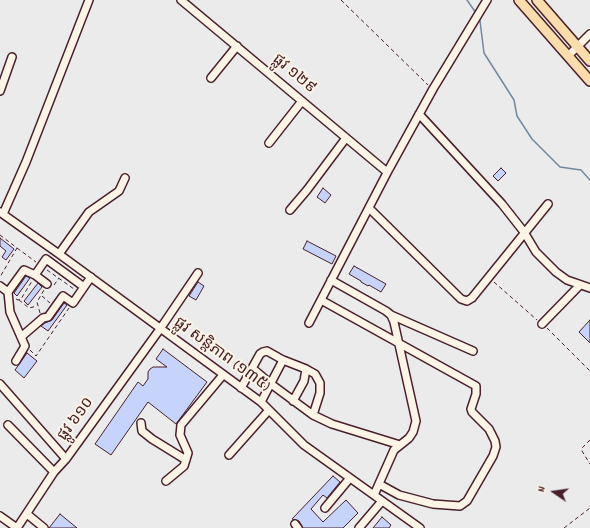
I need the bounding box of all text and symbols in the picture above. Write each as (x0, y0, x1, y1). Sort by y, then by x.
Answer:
street label: ផ្លូវ ១២៩ (267, 51, 319, 99)
street label: ផ្លូវ សន្តិភាព (១៣៥) (169, 315, 273, 397)
street label: ផ្លូវ ៦១០ (55, 394, 99, 446)
north arrow (534, 472, 574, 512)
text: N (534, 485, 551, 494)

